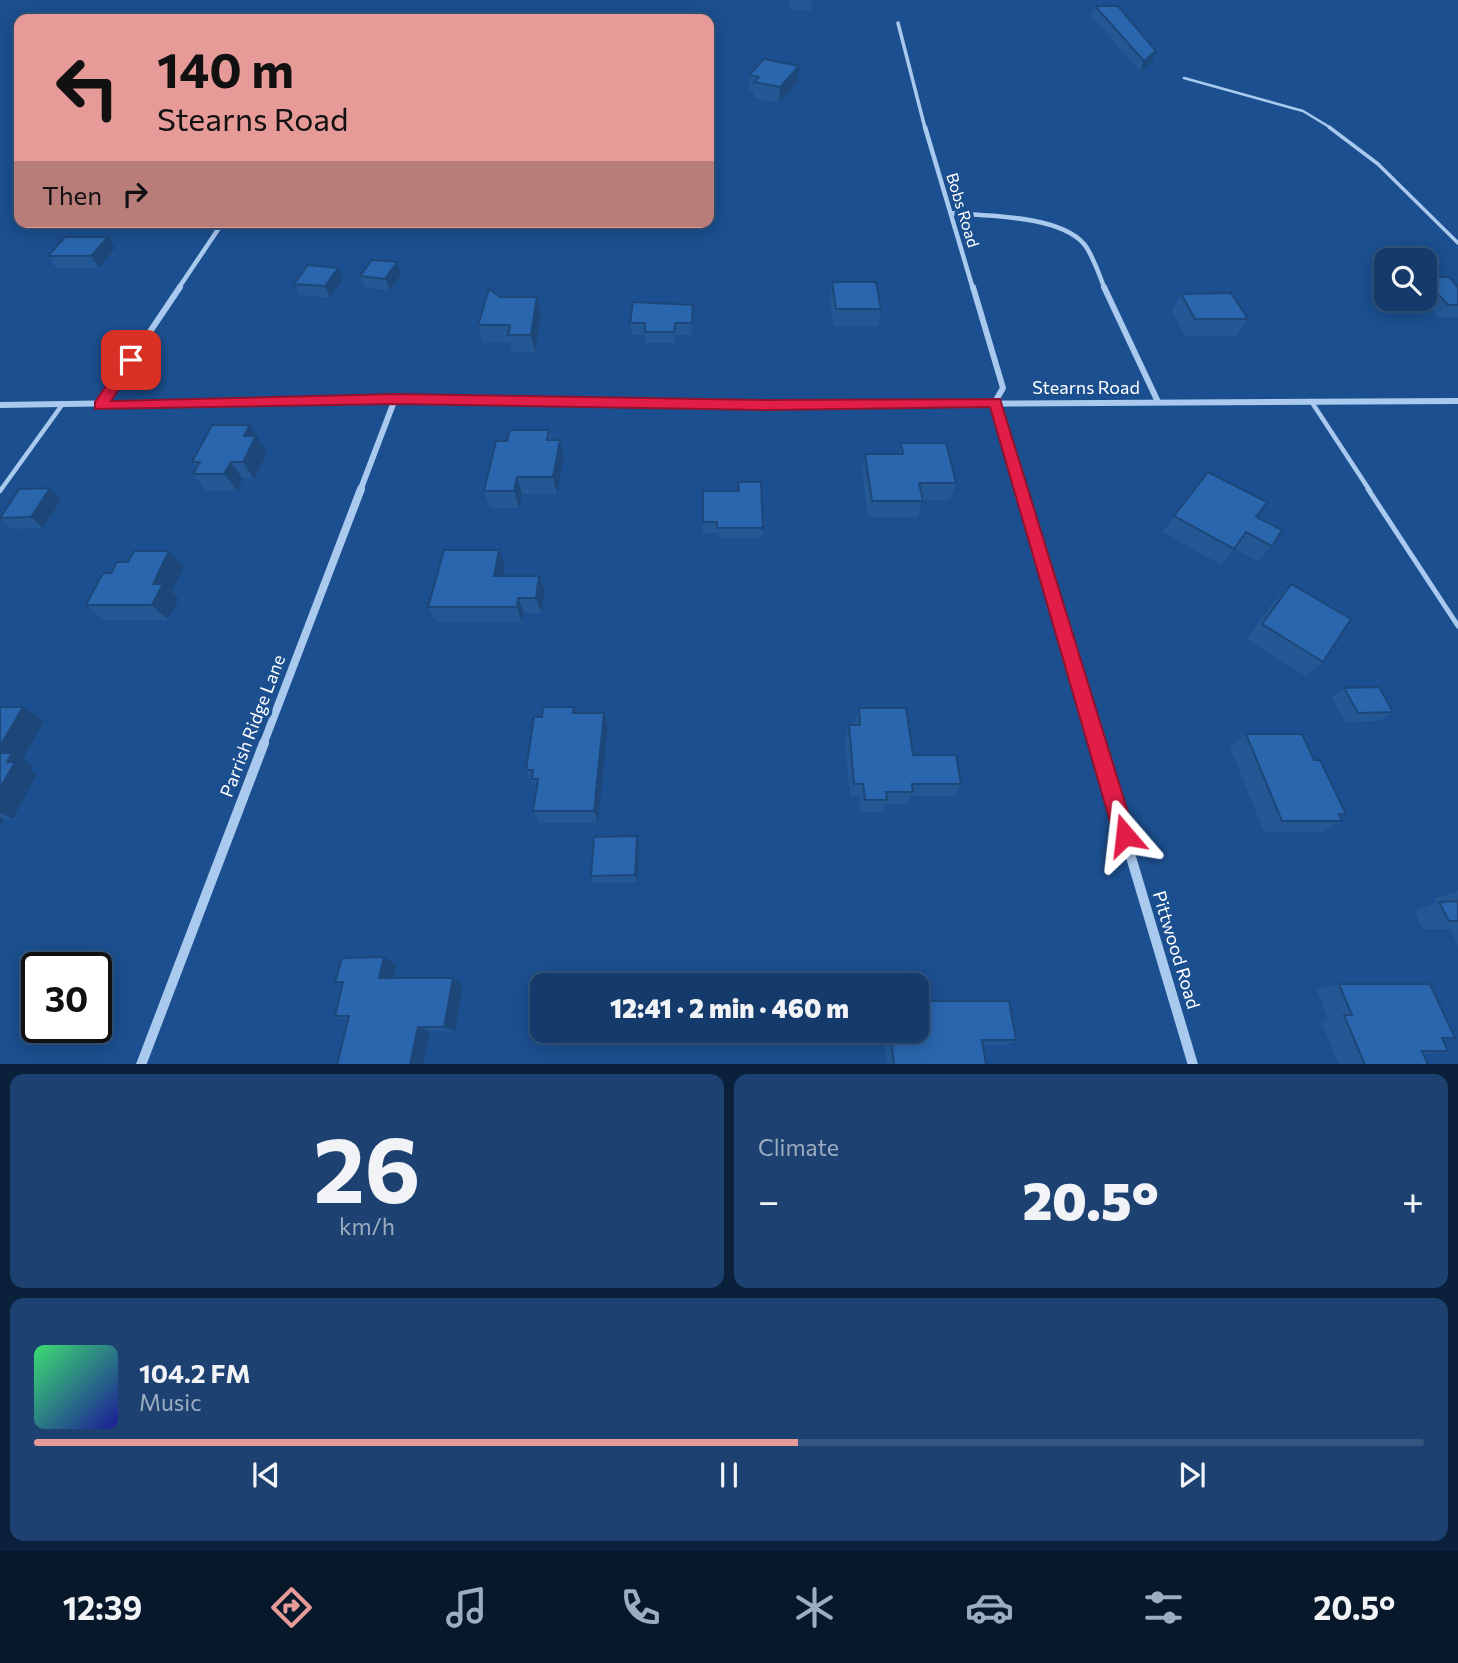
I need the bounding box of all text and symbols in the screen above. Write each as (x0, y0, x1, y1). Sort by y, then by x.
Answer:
text: 140 m (157, 38, 294, 98)
icon: left (42, 42, 133, 133)
text: Stearns Road (157, 98, 349, 138)
street label: Bobs Road (943, 170, 984, 249)
icon: right (116, 175, 154, 213)
text: Then (42, 179, 102, 210)
map controls (1374, 248, 1437, 311)
button: search (1374, 248, 1437, 311)
pin (101, 330, 161, 390)
icon: arrive (112, 341, 150, 379)
street label: Stearns Road (1032, 376, 1140, 398)
street label: Parrish Ridge Lane (215, 651, 289, 800)
position arrow (1088, 798, 1162, 872)
street label: Pittwood Road (1149, 888, 1205, 1011)
speed limit sign: 30 (21, 952, 112, 1043)
text: 12:41 · 2 min · 460 m (610, 992, 849, 1023)
text: 26 (313, 1110, 421, 1222)
text: Climate (758, 1133, 839, 1161)
text: 20.5° (1022, 1167, 1159, 1231)
text: − (758, 1176, 780, 1223)
text: + (1402, 1176, 1424, 1223)
text: km/h (339, 1212, 395, 1240)
text: 104.2 FM (139, 1357, 251, 1388)
text: Music (139, 1388, 202, 1416)
icon: previous (247, 1456, 285, 1494)
icon: pause (710, 1456, 748, 1494)
icon: next (1173, 1456, 1211, 1494)
icon: directions (267, 1583, 316, 1632)
icon: music (442, 1583, 491, 1632)
icon: phone (616, 1583, 665, 1632)
icon: climate (790, 1583, 839, 1632)
icon: car (965, 1583, 1014, 1632)
icon: filters (1139, 1583, 1188, 1632)
text: 12:39 (63, 1587, 142, 1627)
text: 20.5° (1313, 1587, 1395, 1627)

